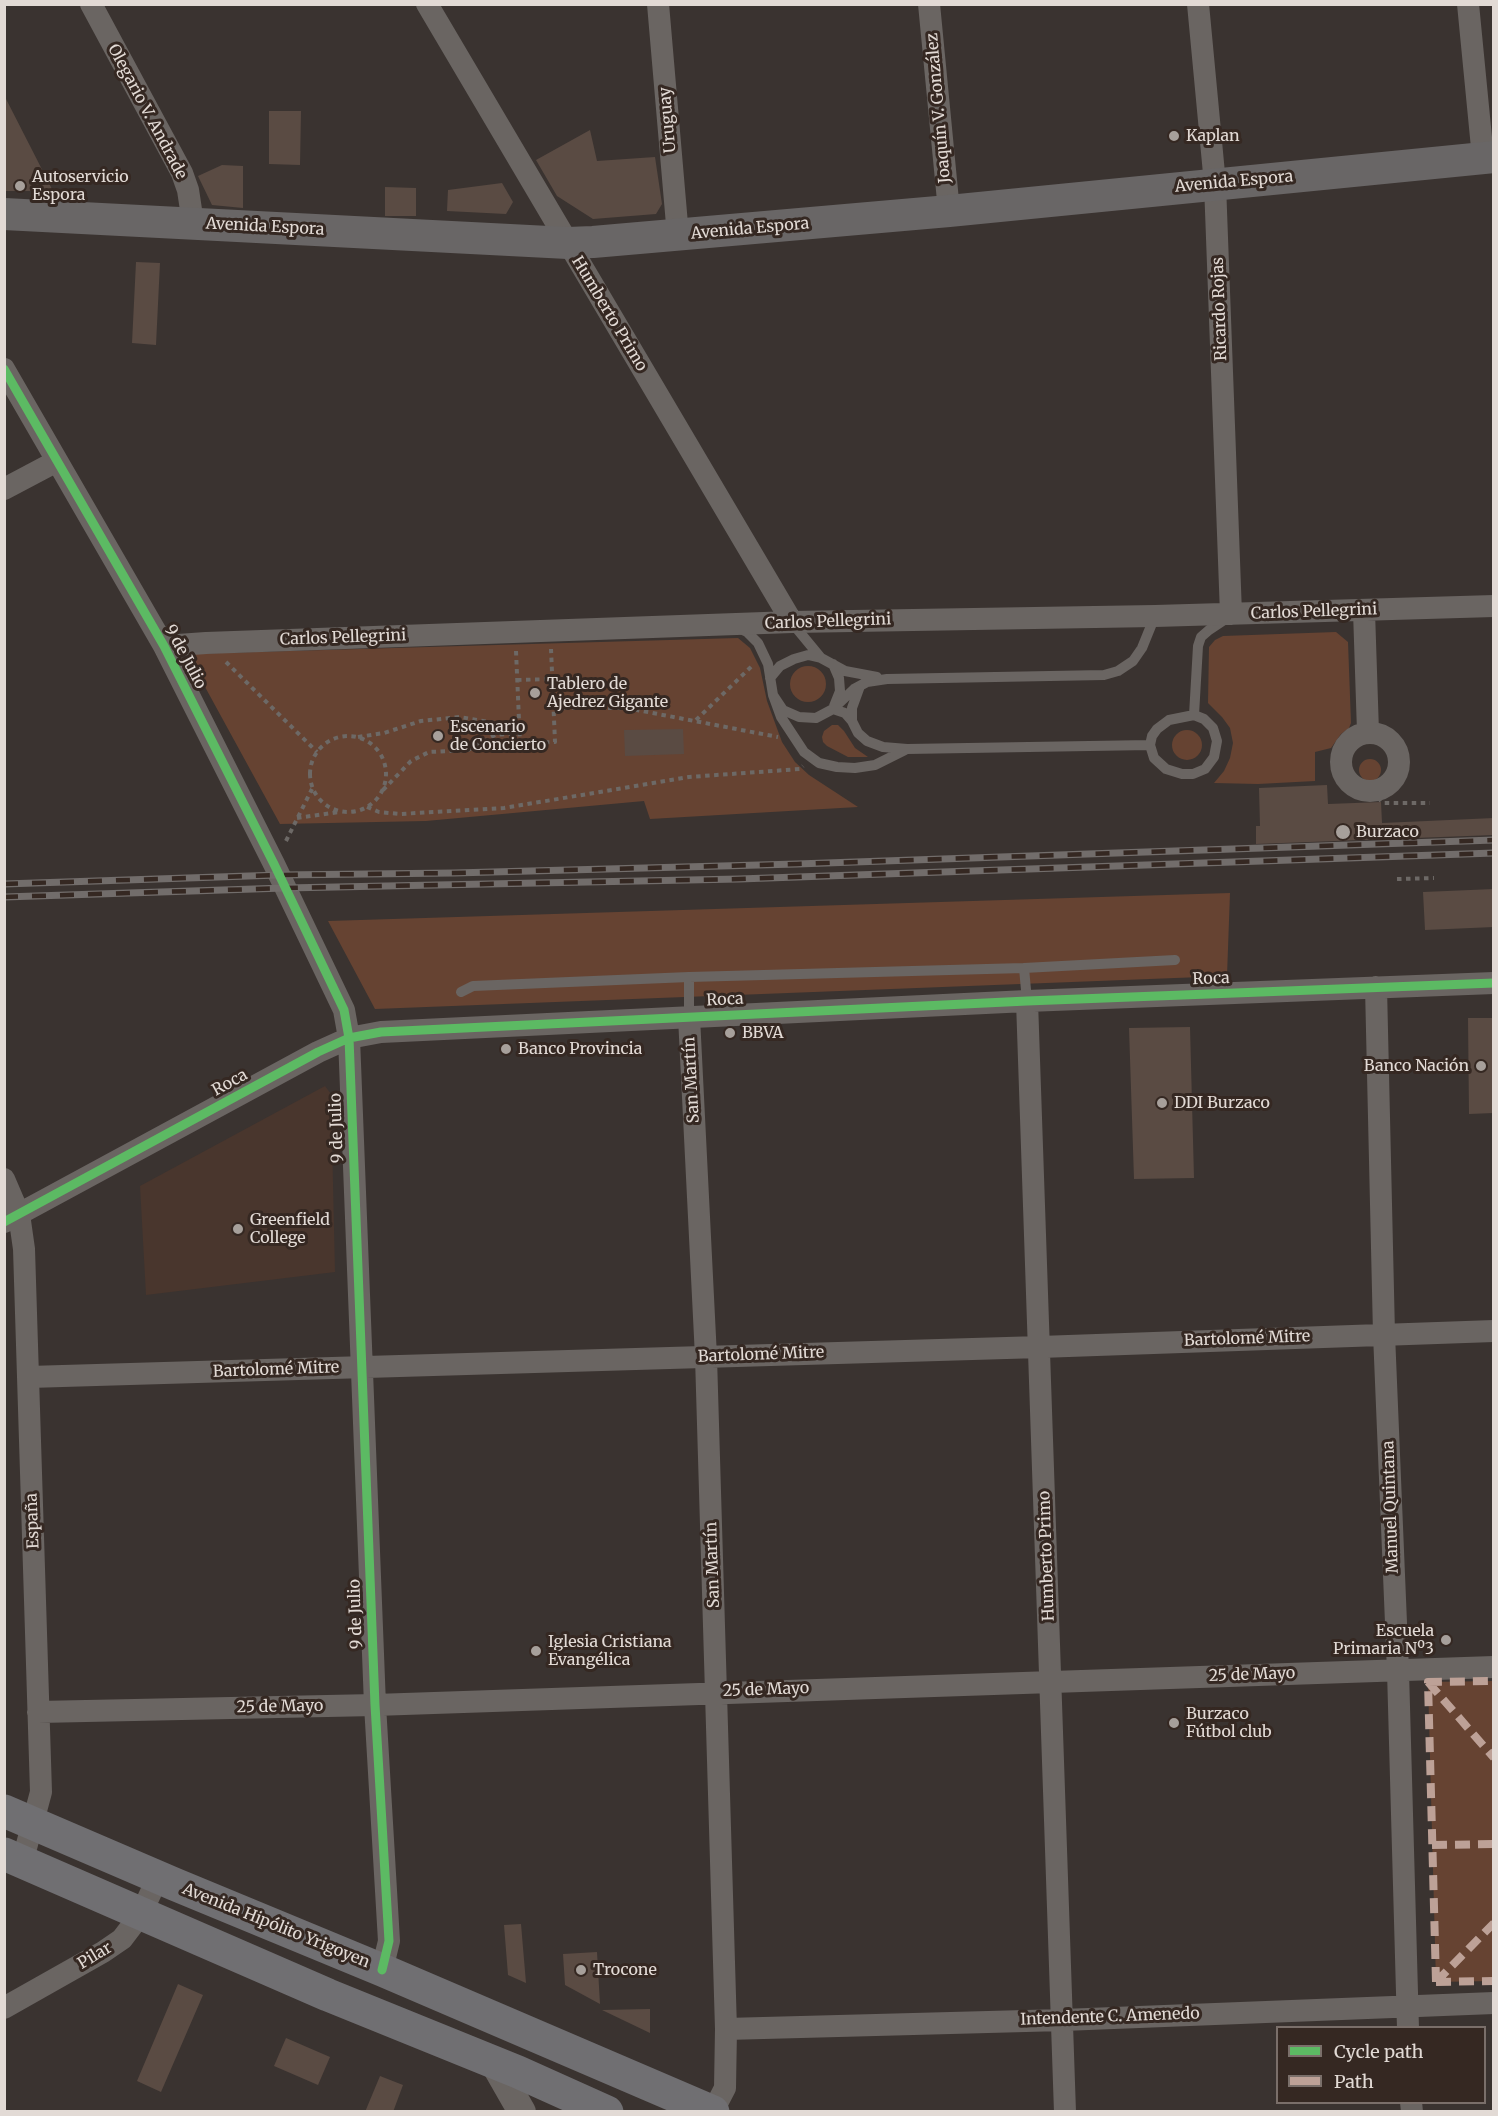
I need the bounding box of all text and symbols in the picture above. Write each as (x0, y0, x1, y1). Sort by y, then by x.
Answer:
street label: Joaquín V. González (923, 32, 955, 184)
street label: Olegario V. Andrade (103, 41, 191, 183)
street label: Uruguay (656, 86, 680, 154)
place label: Kaplan (1186, 126, 1240, 146)
marker: Kaplan (1167, 129, 1181, 143)
place label: Autoservicio Espora (32, 167, 129, 205)
street label: Avenida Espora (1174, 167, 1294, 197)
marker: Autoservicio Espora (13, 179, 27, 193)
street label: Avenida Espora (205, 214, 325, 240)
street label: Avenida Espora (690, 214, 810, 244)
street label: Humberto Primo (567, 253, 651, 375)
street label: Ricardo Rojas (1209, 257, 1231, 361)
street label: Carlos Pellegrini (1250, 600, 1378, 624)
street label: Carlos Pellegrini (764, 610, 892, 634)
street label: 9 de Julio (160, 622, 210, 692)
street label: Carlos Pellegrini (279, 626, 407, 650)
place label: Tablero de Ajedrez Gigante (547, 674, 668, 712)
marker: Tablero de Ajedrez Gigante (528, 686, 542, 700)
place label: Escenario de Concierto (450, 717, 546, 755)
marker: Escenario de Concierto (431, 729, 445, 743)
place label: Burzaco (1356, 822, 1419, 842)
marker: Burzaco (1334, 823, 1352, 841)
street label: Roca (1192, 969, 1230, 989)
street label: Roca (706, 989, 744, 1011)
place label: BBVA (742, 1023, 783, 1043)
marker: BBVA (723, 1026, 737, 1040)
street label: San Martín (680, 1036, 704, 1124)
place label: Banco Provincia (518, 1039, 642, 1059)
marker: Banco Provincia (499, 1042, 513, 1056)
place label: Banco Nación (1364, 1056, 1469, 1076)
marker: Banco Nación (1474, 1059, 1488, 1073)
street label: Roca (209, 1066, 251, 1100)
street label: 9 de Julio (326, 1093, 348, 1163)
place label: DDI Burzaco (1174, 1093, 1270, 1113)
marker: DDI Burzaco (1155, 1096, 1169, 1110)
place label: Greenfield College (250, 1210, 330, 1248)
marker: Greenfield College (231, 1222, 245, 1236)
street label: Bartolomé Mitre (1183, 1327, 1311, 1351)
street label: Bartolomé Mitre (697, 1343, 825, 1367)
street label: Bartolomé Mitre (212, 1358, 340, 1382)
street label: Manuel Quintana (1379, 1440, 1403, 1574)
street label: Humberto Primo (1035, 1490, 1059, 1622)
street label: España (22, 1493, 44, 1549)
street label: San Martín (702, 1521, 724, 1609)
street label: 9 de Julio (345, 1579, 367, 1649)
place label: Escuela Primaria Nº3 (1333, 1621, 1434, 1659)
place label: Iglesia Cristiana Evangélica (548, 1632, 672, 1670)
marker: Escuela Primaria Nº3 (1439, 1633, 1453, 1647)
marker: Iglesia Cristiana Evangélica (529, 1644, 543, 1658)
street label: 25 de Mayo (1208, 1664, 1296, 1686)
street label: 25 de Mayo (722, 1679, 810, 1701)
street label: 25 de Mayo (237, 1697, 323, 1717)
place label: Burzaco Fútbol club (1186, 1704, 1272, 1742)
marker: Burzaco Fútbol club (1167, 1716, 1181, 1730)
street label: Avenida Hipólito Yrigoyen (180, 1880, 372, 1972)
street label: Pilar (75, 1938, 115, 1974)
place label: Trocone (593, 1960, 657, 1980)
marker: Trocone (574, 1963, 588, 1977)
street label: Intendente C. Amenedo (1020, 2004, 1200, 2030)
legend (1276, 2026, 1486, 2104)
text: Cycle path (1334, 2040, 1423, 2063)
text: Path (1334, 2070, 1374, 2093)

